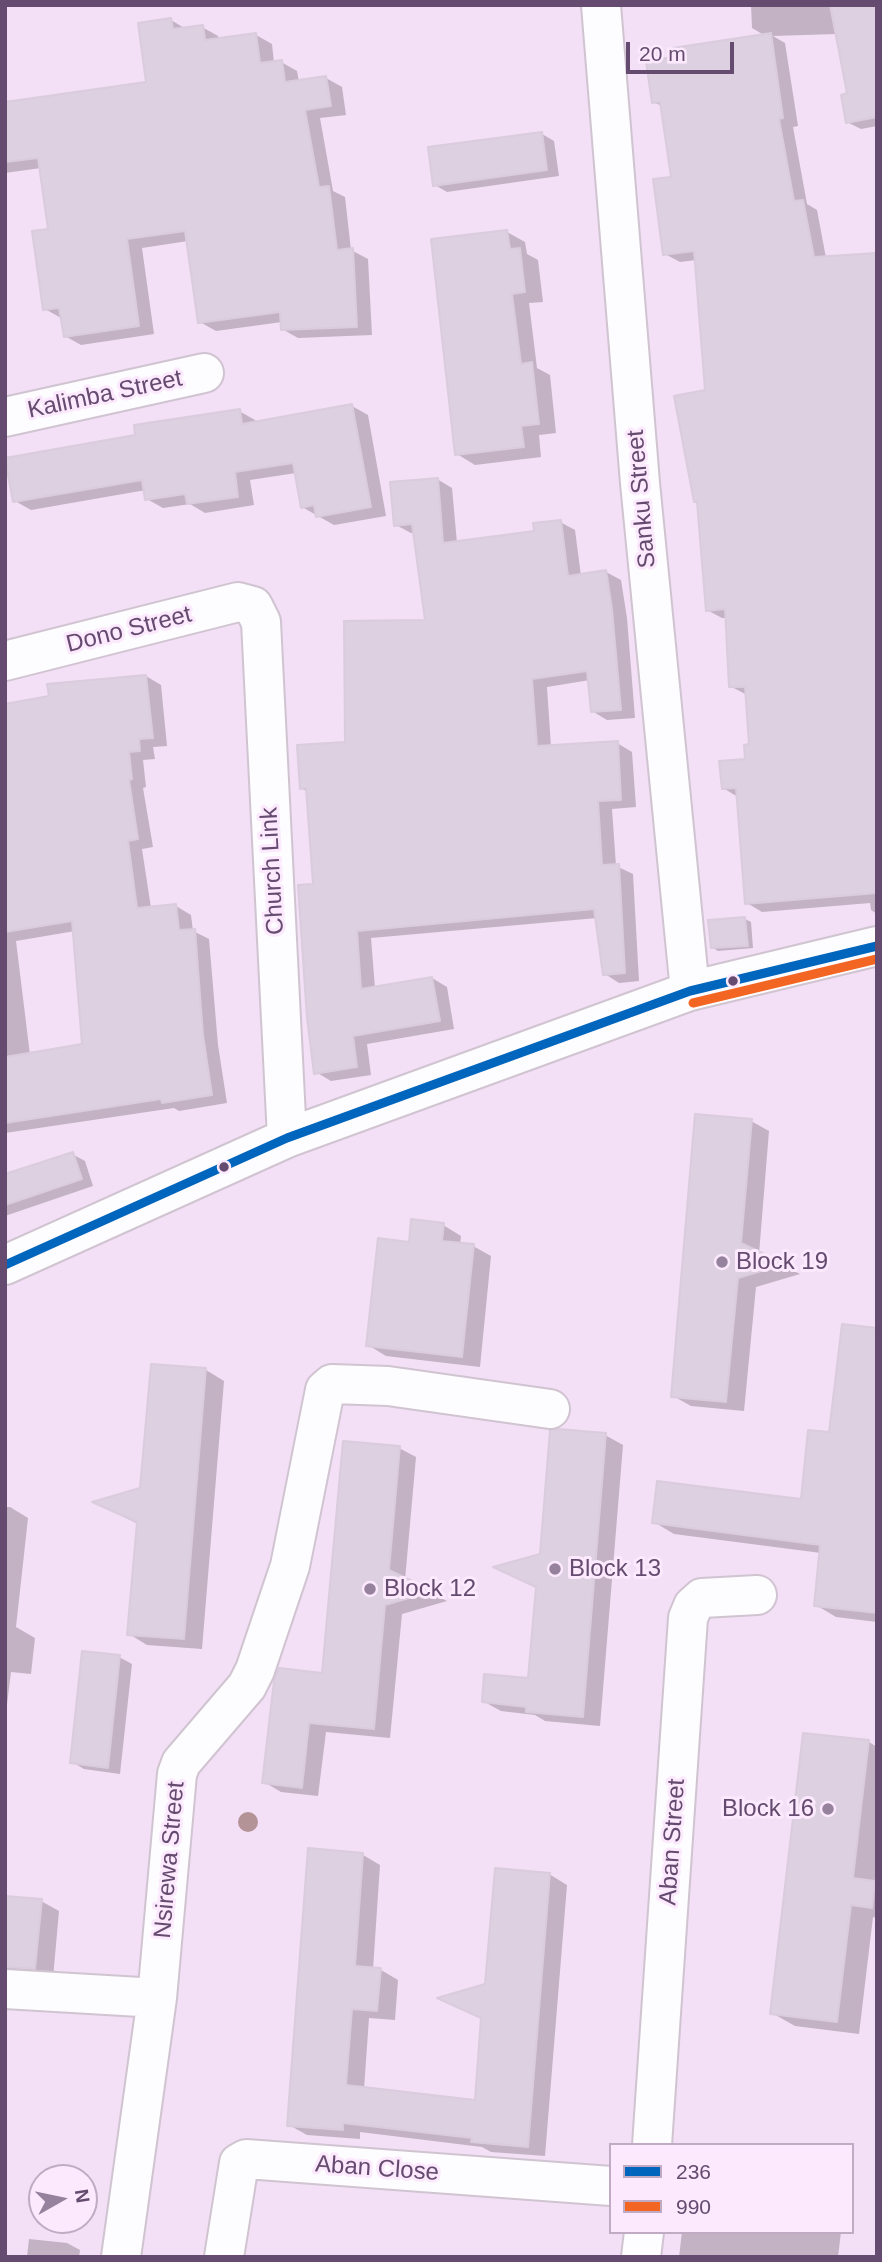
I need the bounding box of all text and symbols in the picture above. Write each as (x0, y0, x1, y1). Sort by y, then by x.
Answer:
scale bar (630, 28, 738, 72)
text: 20 m (639, 42, 686, 65)
street label: Kalimba Street (25, 365, 185, 425)
street label: Sanku Street (622, 429, 662, 569)
street label: Dono Street (63, 601, 195, 659)
street label: Church Link (255, 806, 291, 936)
unlabelled marker (726, 974, 740, 988)
unlabelled marker (217, 1160, 231, 1174)
place label: Block 19 (736, 1248, 828, 1276)
marker: Block 19 (714, 1254, 730, 1270)
place label: Block 13 (569, 1555, 661, 1583)
marker: Block 13 (547, 1561, 563, 1577)
place label: Block 12 (384, 1575, 476, 1603)
marker: Block 12 (362, 1581, 378, 1597)
street label: Aban Street (654, 1778, 692, 1906)
street label: Nsirewa Street (149, 1780, 191, 1940)
place label: Block 16 (722, 1795, 814, 1823)
marker: Block 16 (820, 1801, 836, 1817)
legend (609, 2143, 854, 2234)
street label: Aban Close (314, 2150, 440, 2188)
text: 236 (676, 2160, 711, 2183)
north arrow (28, 2164, 98, 2234)
text: N (71, 2188, 94, 2204)
text: 990 (676, 2195, 711, 2218)

